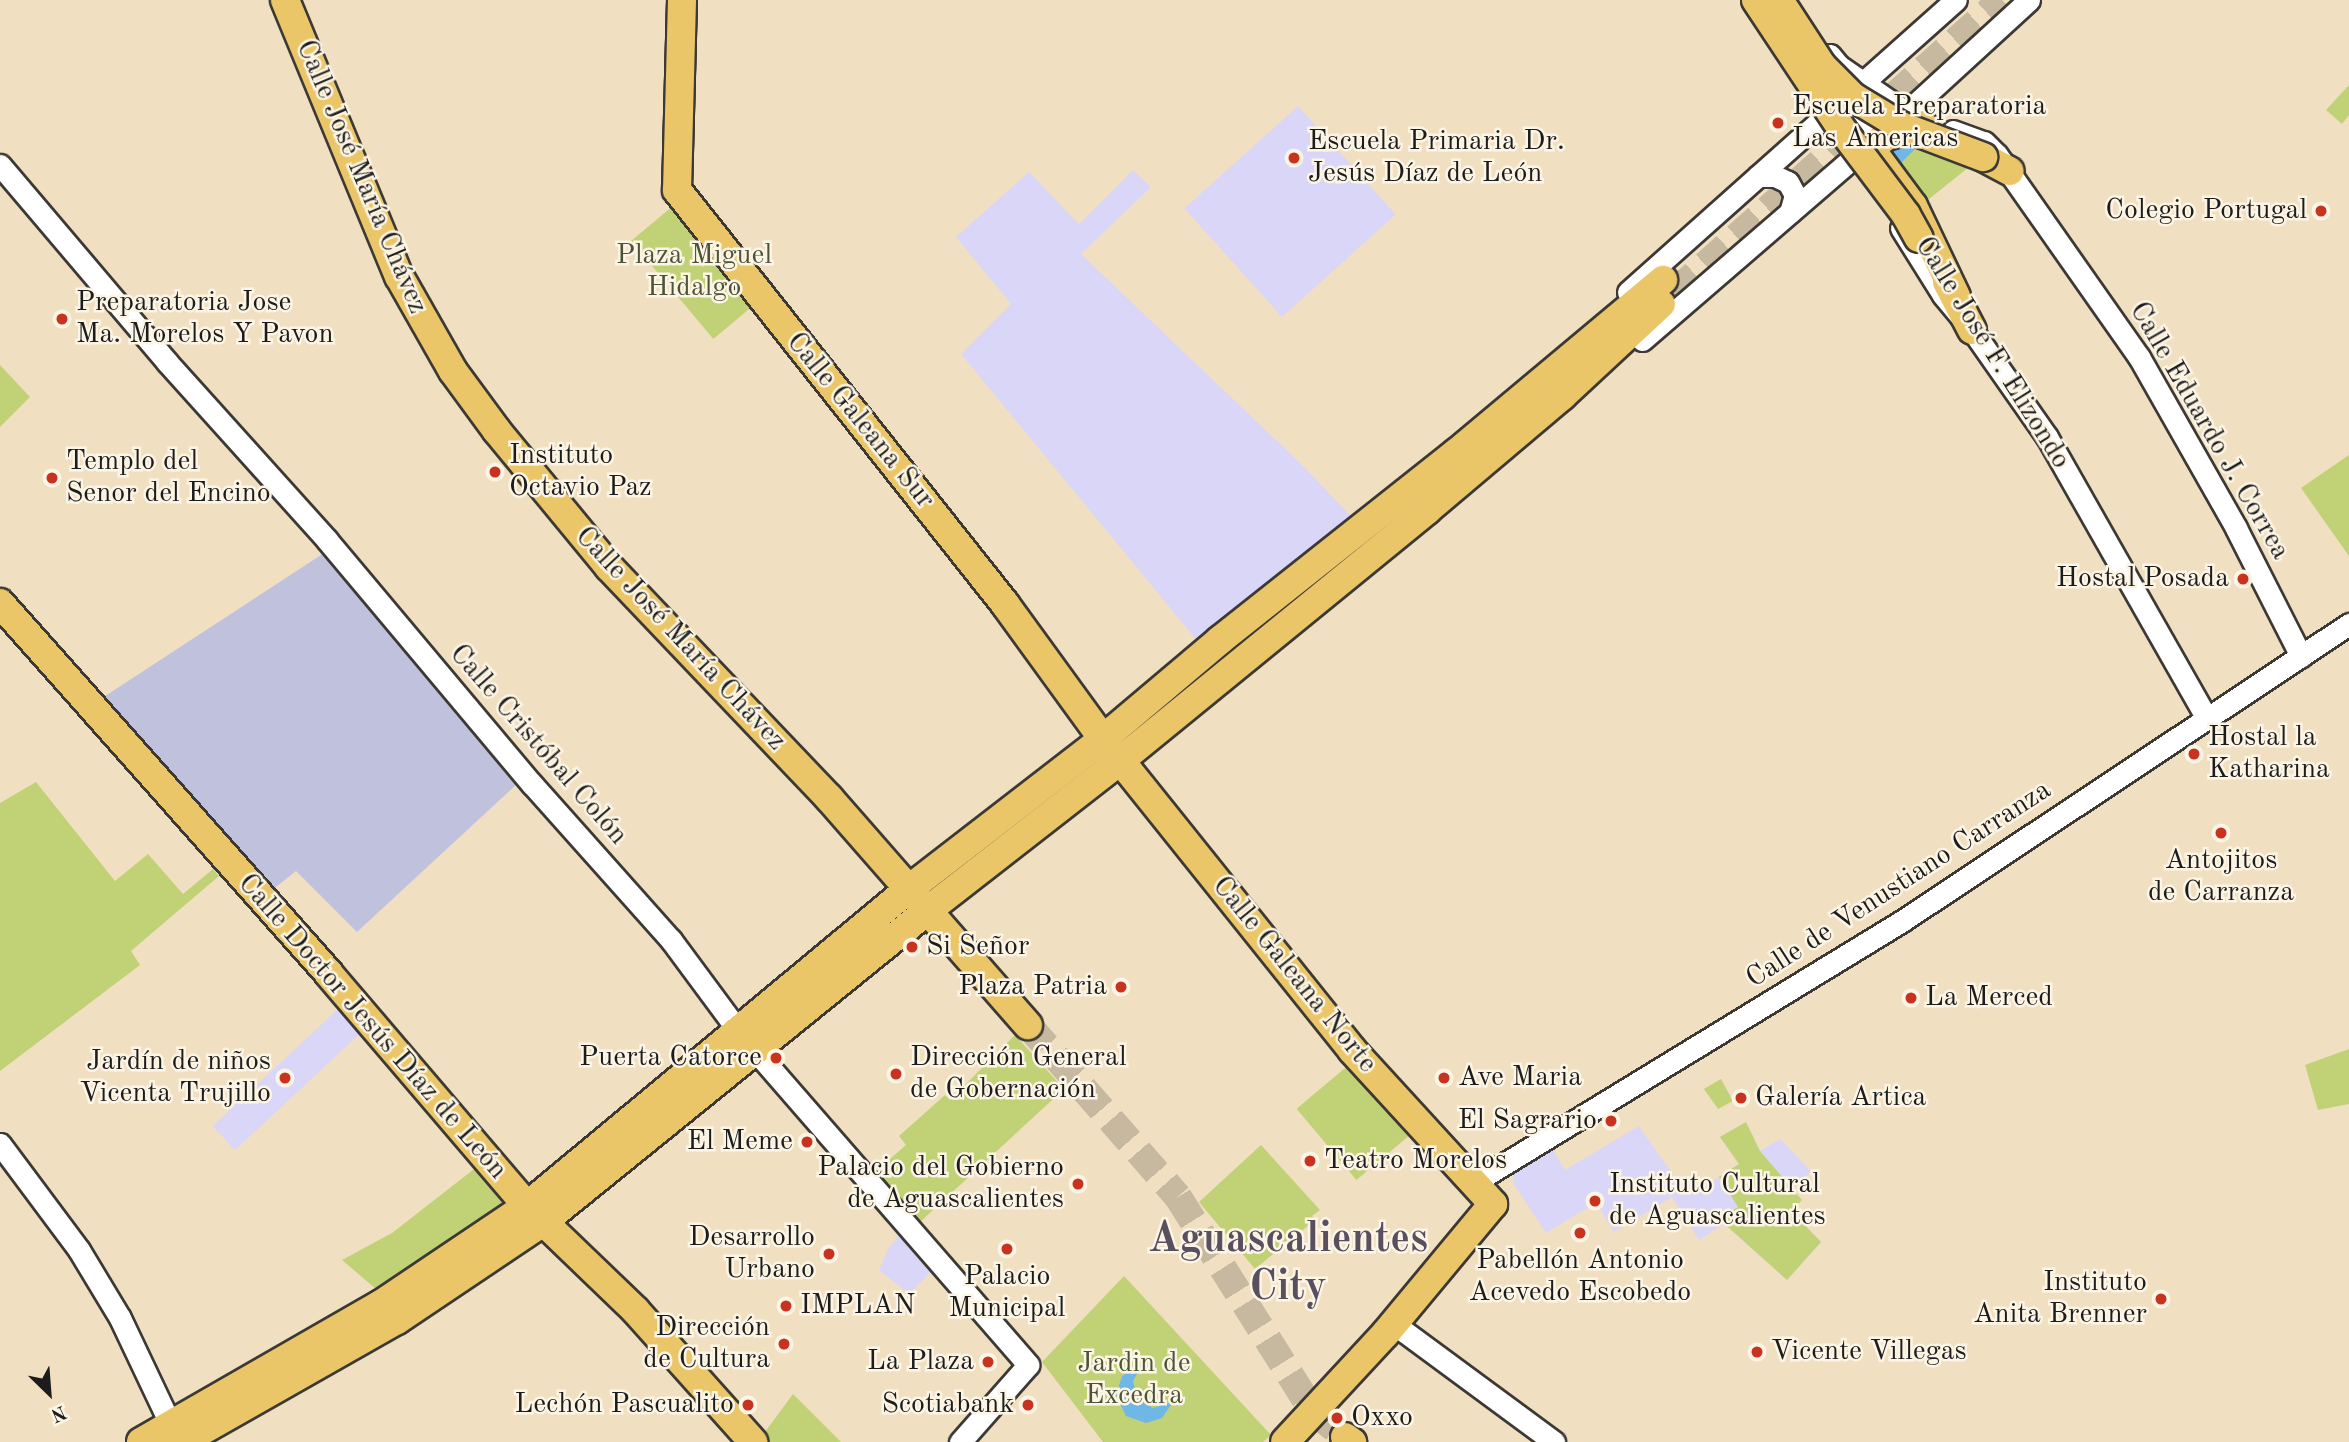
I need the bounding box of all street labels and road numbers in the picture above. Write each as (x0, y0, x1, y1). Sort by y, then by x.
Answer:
street label: Calle José María Chávez (288, 35, 434, 319)
street label: Calle José F. Elizondo (1907, 231, 2077, 475)
street label: Calle Eduardo J. Correa (2121, 296, 2297, 566)
street label: Calle Galeana Sur (779, 326, 941, 516)
street label: Calle José María Chávez (567, 520, 793, 758)
street label: Calle Cristóbal Colón (442, 638, 634, 852)
street label: Calle de Venustiano Carranza (1740, 774, 2058, 996)
street label: Calle Doctor Jesús Díaz de León (230, 867, 514, 1187)
street label: Calle Galeana Norte (1204, 870, 1384, 1080)

